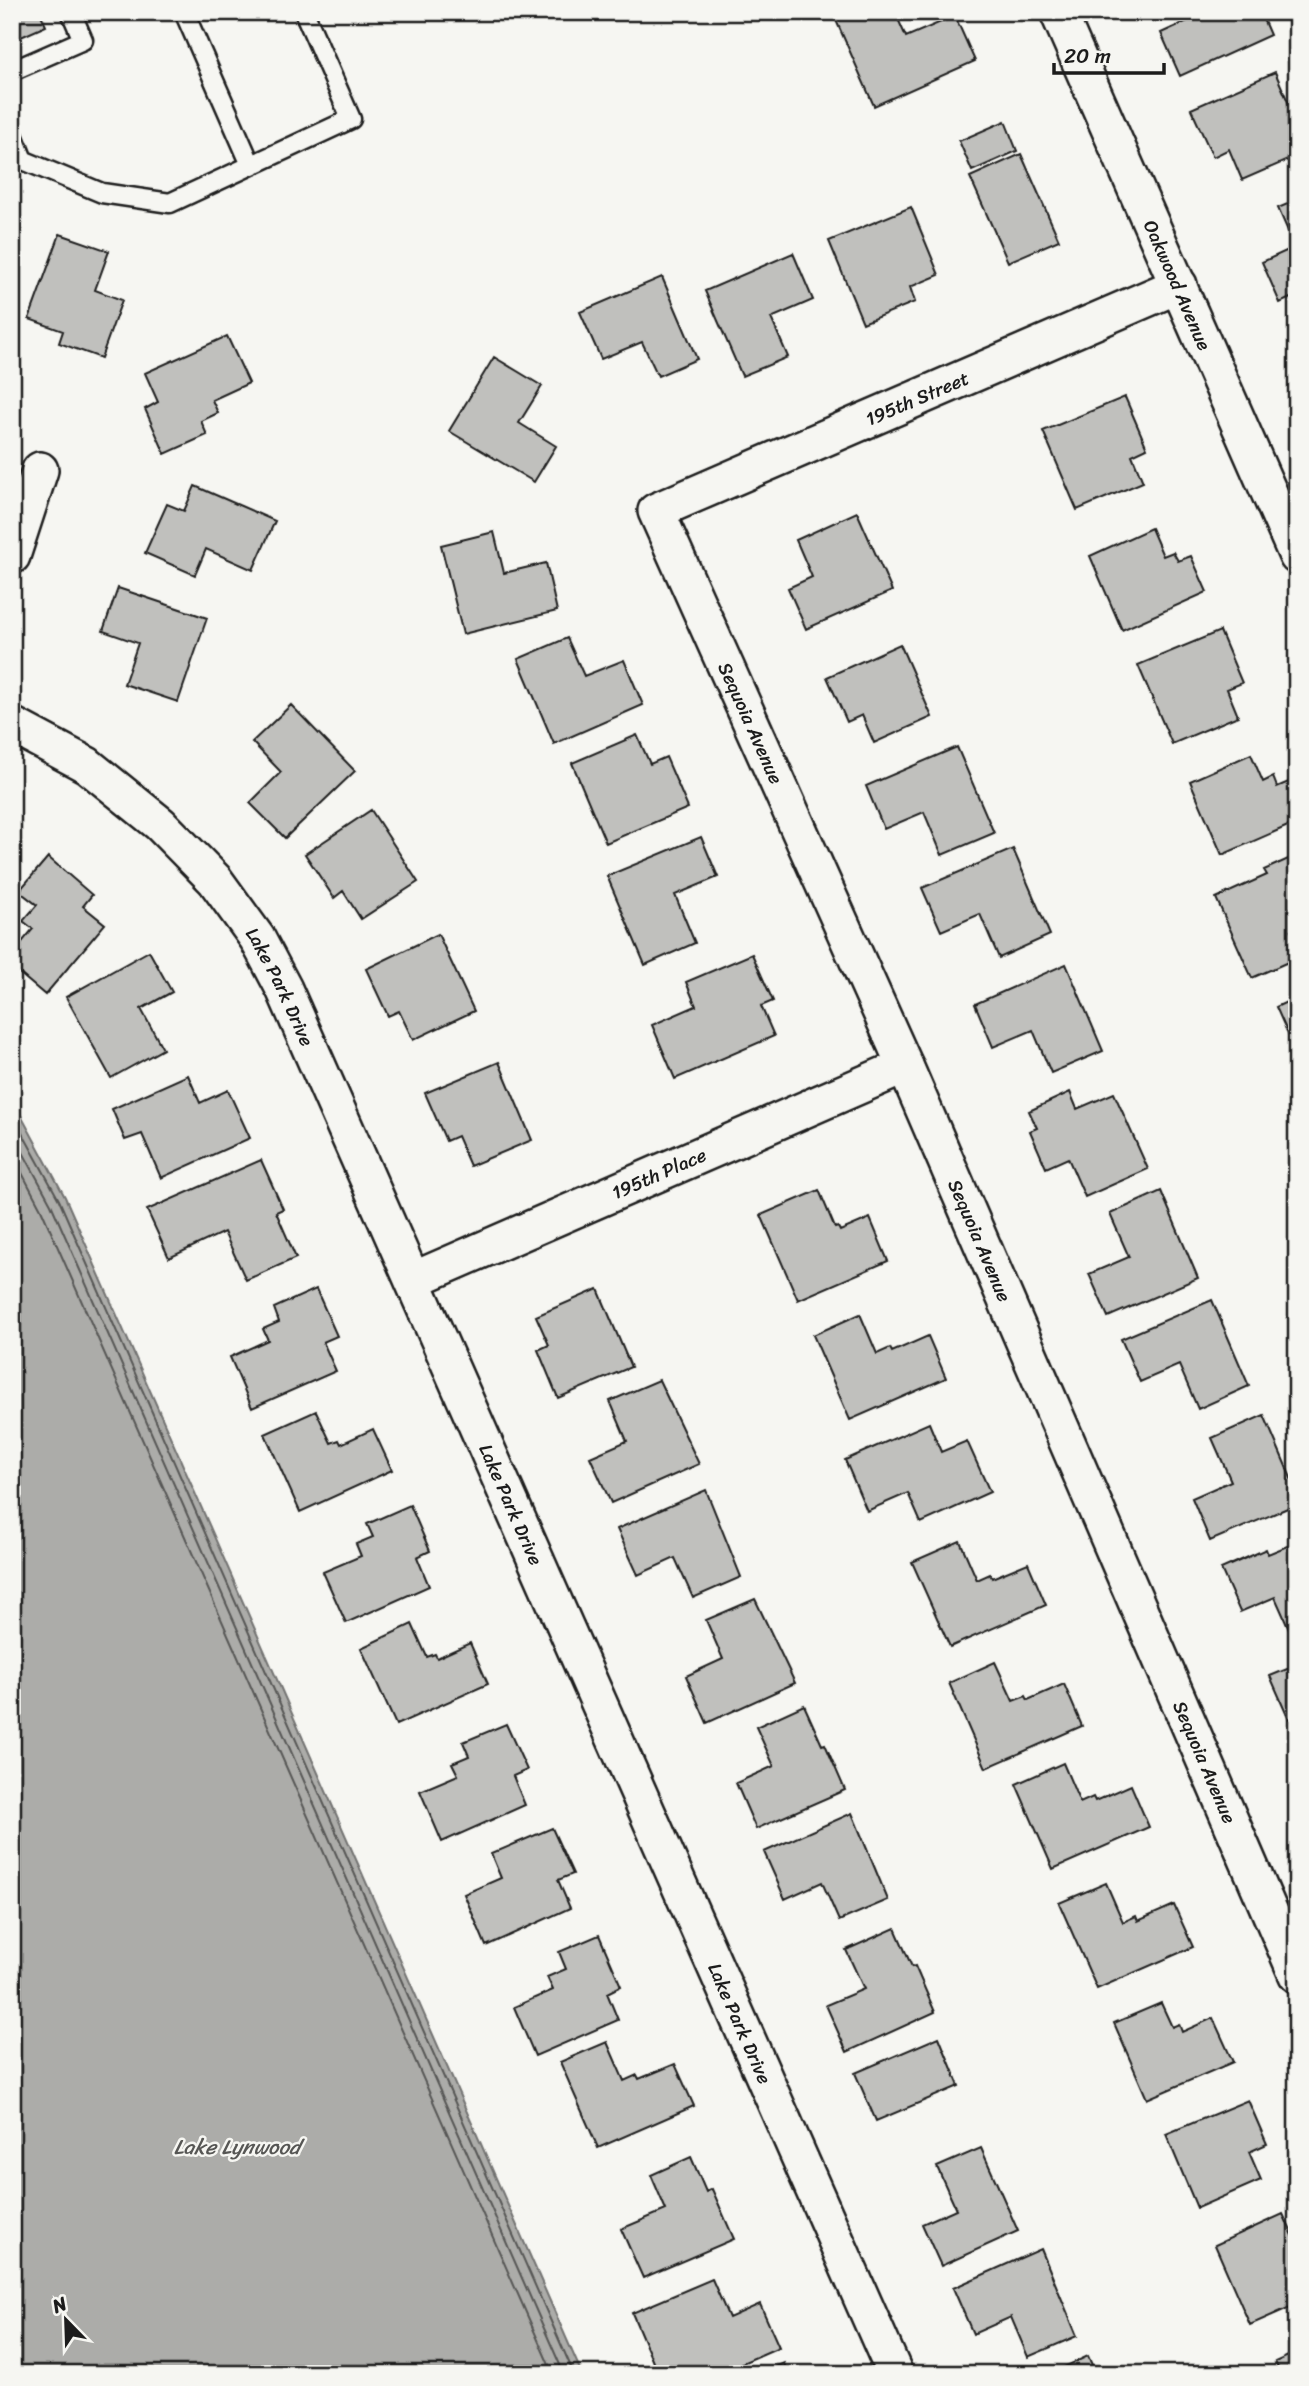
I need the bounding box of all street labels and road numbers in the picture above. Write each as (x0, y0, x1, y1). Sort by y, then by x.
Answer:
street label: Oakwood Avenue (1134, 214, 1221, 356)
street label: 195th Street (860, 362, 974, 435)
street label: Sequoia Avenue (709, 657, 793, 790)
street label: Lake Park Drive (237, 920, 323, 1052)
street label: 195th Place (606, 1138, 712, 1209)
street label: Sequoia Avenue (939, 1174, 1021, 1308)
street label: Lake Park Drive (470, 1439, 552, 1571)
street label: Sequoia Avenue (1164, 1696, 1246, 1829)
street label: Lake Park Drive (698, 1957, 781, 2090)

